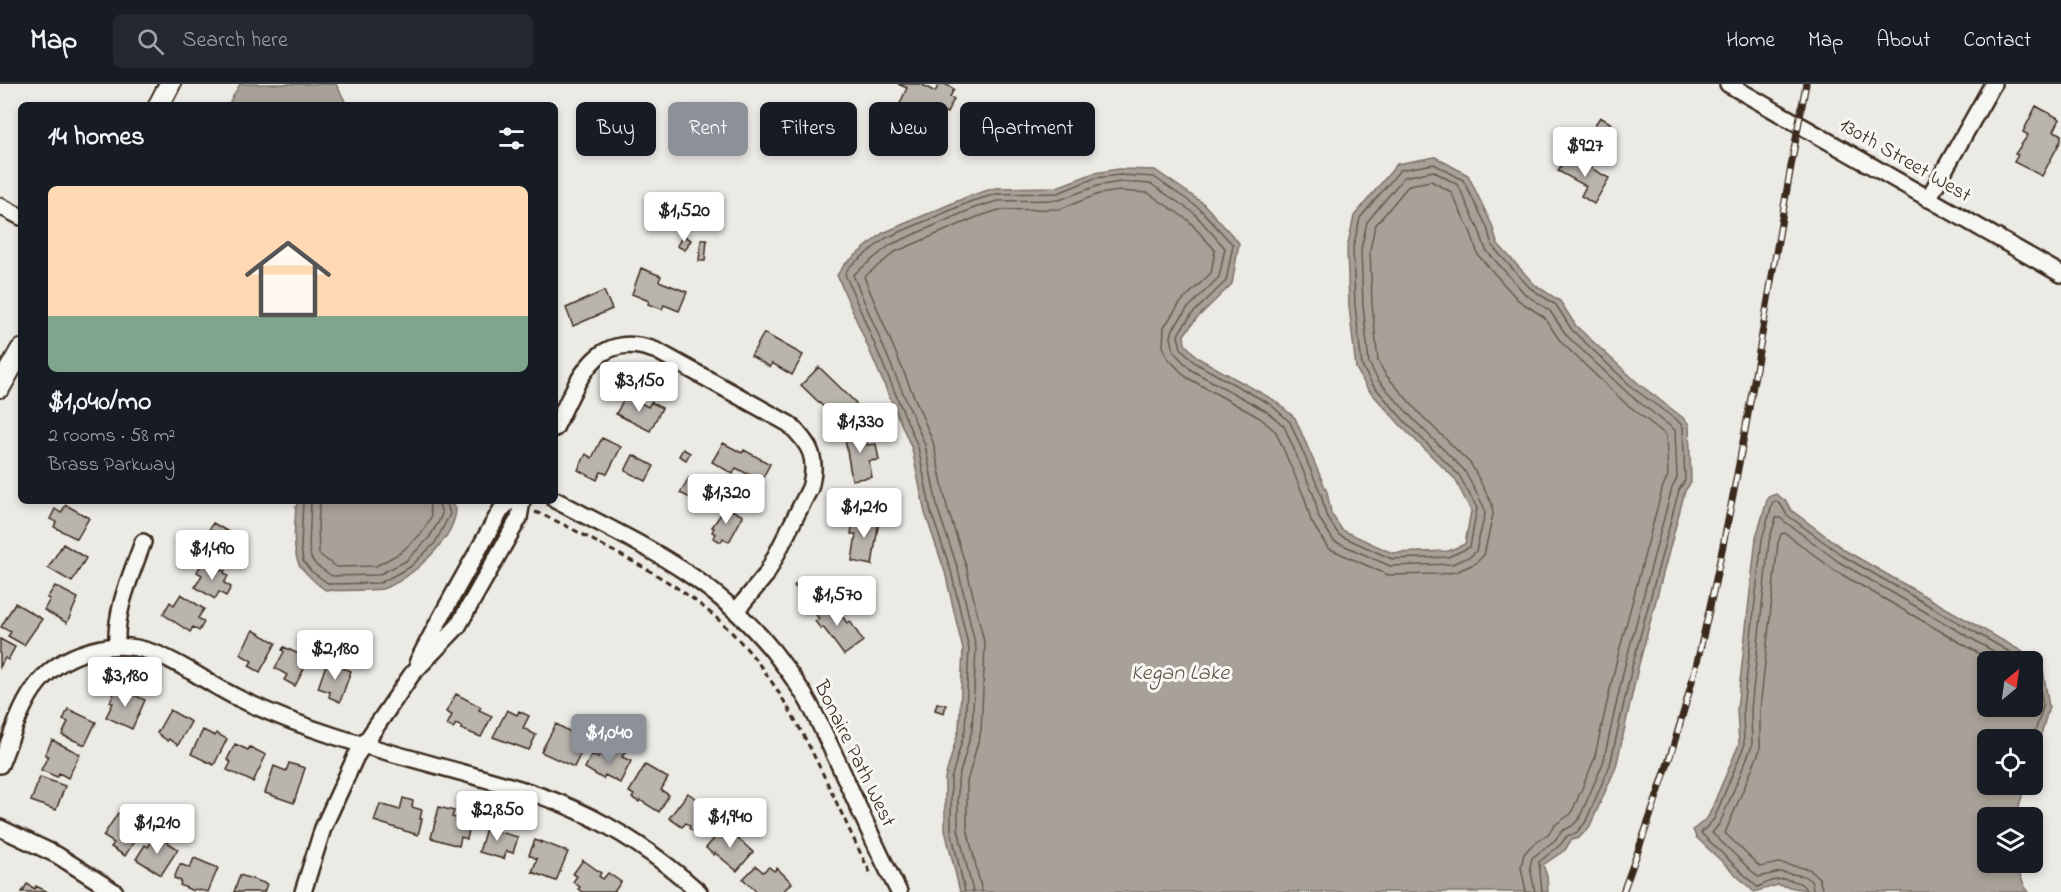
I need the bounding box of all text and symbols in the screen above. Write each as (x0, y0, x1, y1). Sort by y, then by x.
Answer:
search box (113, 14, 533, 68)
text: Map (30, 21, 77, 62)
icon: search (134, 25, 167, 58)
text: Search here (182, 25, 288, 57)
text: Home (1726, 26, 1775, 56)
text: Map (1808, 26, 1843, 56)
text: About (1876, 26, 1930, 56)
text: Contact (1963, 26, 2031, 56)
chip: Buy (576, 102, 656, 156)
chip: Rent (668, 102, 748, 156)
chip: Filters (760, 102, 857, 156)
chip: New (869, 102, 948, 156)
chip: Apartment (960, 102, 1095, 156)
street label: 130th Street West (1833, 111, 1977, 211)
text: 14 homes (48, 119, 144, 157)
icon: filters (495, 122, 528, 155)
pin: $927 (1549, 127, 1621, 178)
text: $927 (1567, 132, 1603, 161)
pin: $1,520 (635, 192, 733, 243)
text: $1,520 (658, 197, 710, 226)
icon: home (234, 225, 342, 333)
pin: $3,150 (590, 362, 688, 413)
text: $3,150 (614, 367, 664, 396)
text: $1,040/mo (48, 384, 151, 422)
pin: $1,330 (811, 403, 909, 454)
text: $1,330 (836, 408, 884, 437)
text: 2 rooms · 58 m² (48, 422, 175, 451)
text: Brass Parkway (48, 451, 175, 480)
pin: $1,320 (677, 474, 775, 525)
text: $1,320 (702, 479, 750, 508)
pin: $1,210 (815, 488, 913, 539)
text: $1,210 (841, 493, 887, 522)
pin: $1,490 (163, 530, 261, 581)
text: $1,490 (190, 535, 234, 564)
pin: $1,570 (788, 576, 886, 627)
text: $1,570 (812, 581, 862, 610)
pin: $2,180 (286, 630, 384, 681)
text: $2,180 (311, 635, 359, 664)
north arrow (1977, 651, 2043, 717)
map controls (1977, 651, 2043, 873)
pin: $3,180 (76, 657, 174, 708)
water label: Kegan Lake (1131, 658, 1230, 690)
text: $3,180 (102, 662, 148, 691)
street label: Bonaire Path West (805, 675, 902, 832)
pin: $1,040 (560, 714, 658, 765)
text: $1,040 (585, 719, 633, 748)
button: locate (1977, 729, 2043, 795)
pin: $2,850 (448, 791, 546, 842)
text: $2,850 (470, 796, 524, 825)
pin: $1,940 (681, 798, 779, 849)
text: $1,940 (708, 803, 752, 832)
pin: $1,210 (108, 804, 206, 855)
button: layers (1977, 807, 2043, 873)
text: $1,210 (134, 809, 180, 838)

